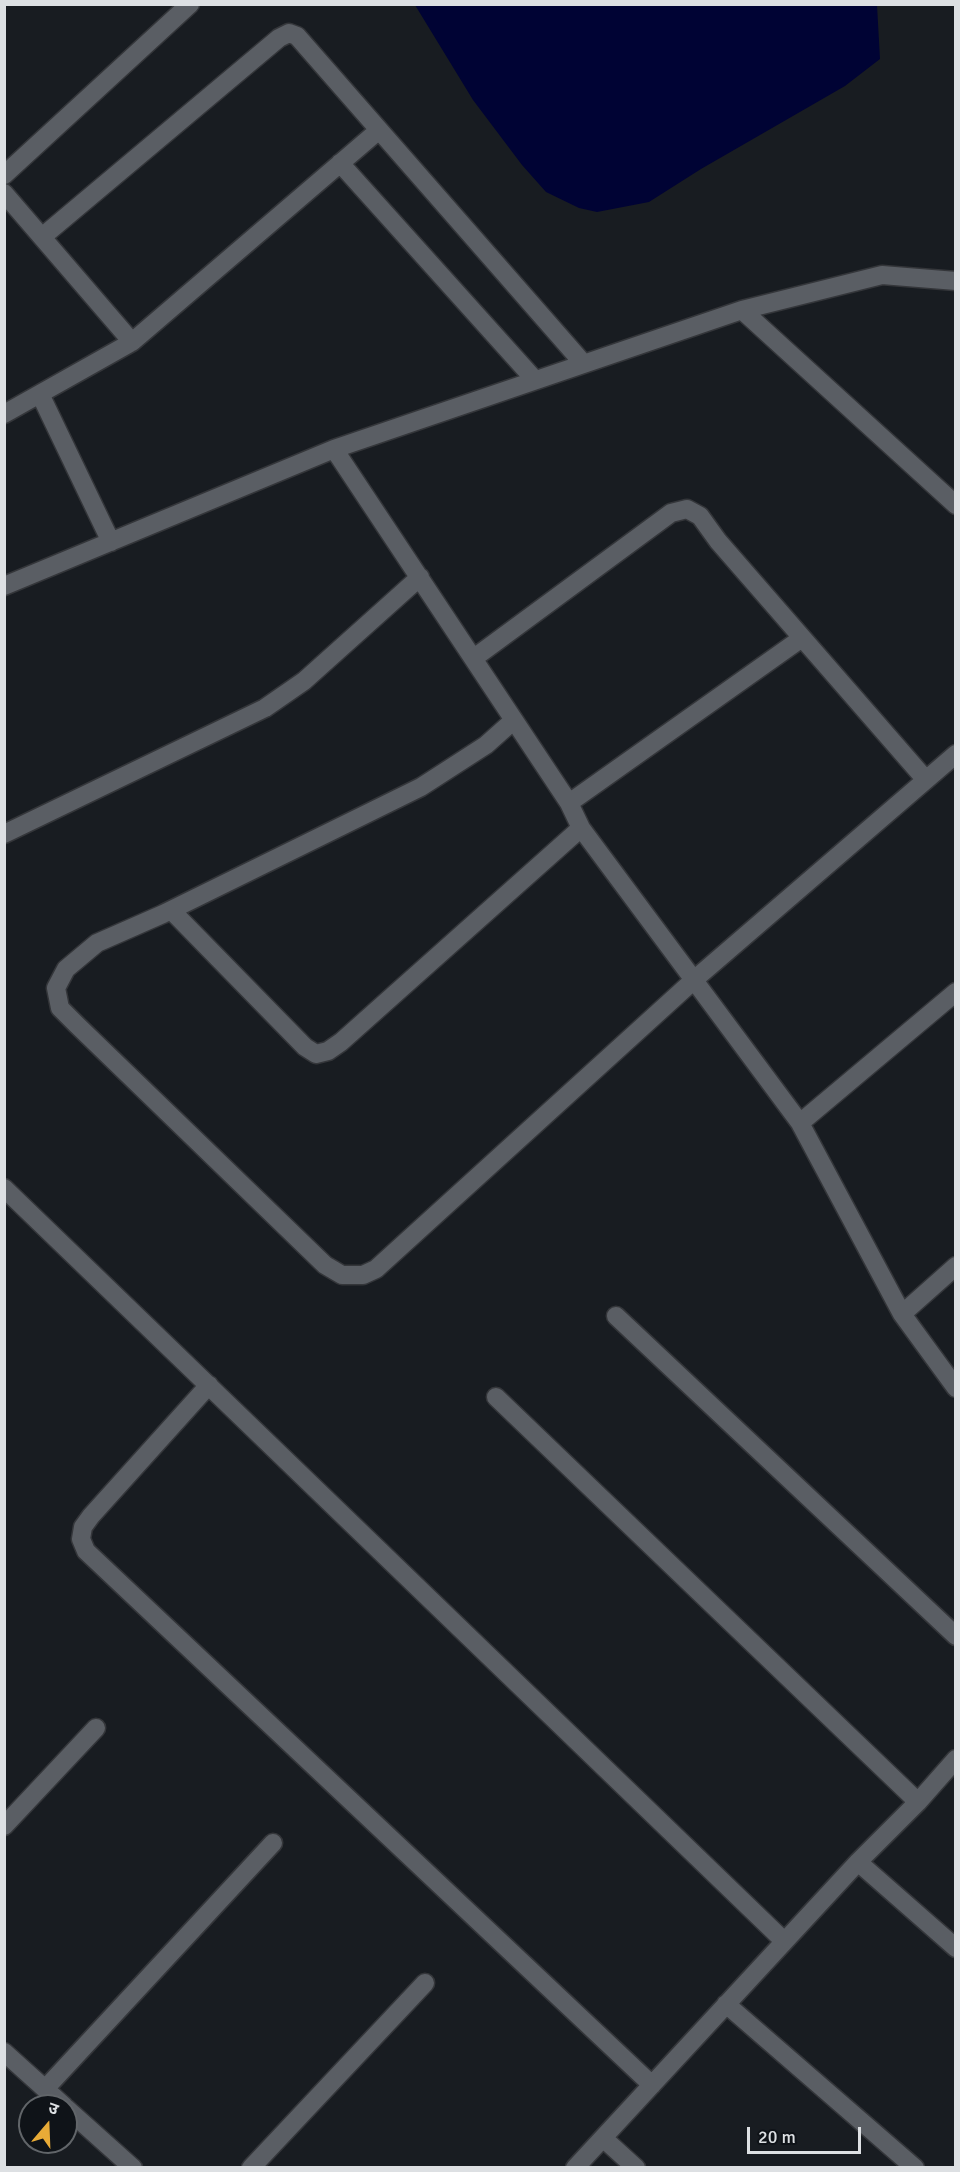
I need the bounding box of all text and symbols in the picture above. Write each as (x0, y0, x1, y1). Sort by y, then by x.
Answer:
north arrow (18, 2094, 78, 2154)
text: उ (46, 2098, 61, 2120)
scale bar (750, 2115, 864, 2153)
text: 20 m (758, 2126, 796, 2148)

